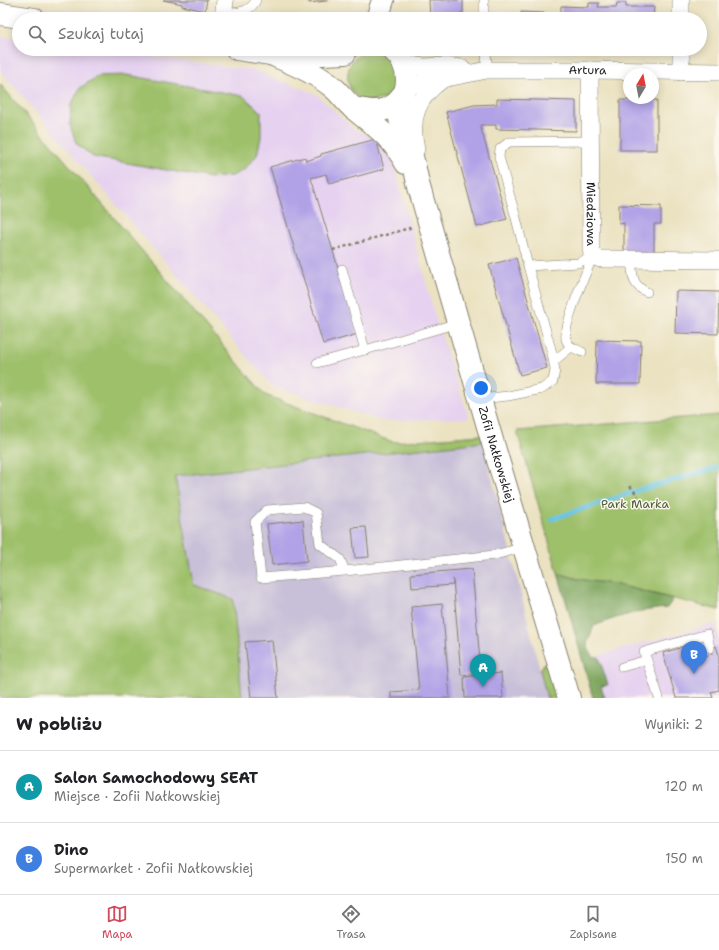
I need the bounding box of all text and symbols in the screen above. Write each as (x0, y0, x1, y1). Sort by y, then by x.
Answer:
search box (12, 12, 707, 56)
icon: search (26, 23, 48, 45)
text: Szukaj tutaj (58, 24, 144, 44)
street label: Artura (568, 62, 607, 78)
north arrow (623, 68, 659, 104)
street label: Miedziowa (583, 182, 599, 247)
your location (471, 378, 491, 398)
street label: Zofii Nałkowskiej (475, 404, 518, 504)
park label: Park Marka (601, 496, 669, 512)
pin: B (681, 641, 707, 674)
pin: A (470, 654, 496, 687)
text: W pobliżu (16, 713, 102, 735)
text: Wyniki: 2 (644, 716, 703, 733)
text: Salon Samochodowy SEAT (54, 768, 258, 788)
text: A (24, 778, 34, 795)
text: 120 m (665, 778, 703, 795)
text: Miejsce · Zofii Nałkowskiej (54, 788, 220, 805)
text: Dino (54, 840, 89, 860)
text: B (25, 850, 33, 867)
text: 150 m (665, 850, 703, 867)
text: Supermarket · Zofii Nałkowskiej (54, 860, 253, 877)
tab: Mapa (102, 903, 132, 942)
tab: Trasa (336, 903, 366, 942)
tab: Zapisane (570, 903, 617, 942)

